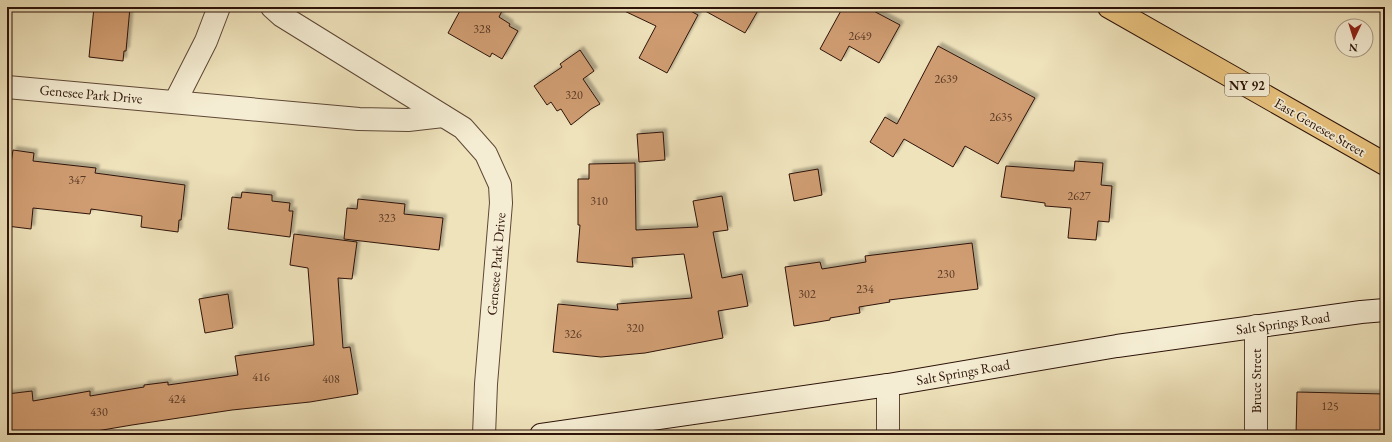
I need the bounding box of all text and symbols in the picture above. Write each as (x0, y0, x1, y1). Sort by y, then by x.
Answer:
north arrow (1334, 18, 1374, 58)
house number: 328 (473, 21, 491, 37)
house number: 2649 (848, 28, 872, 44)
text: N (1348, 41, 1358, 55)
house number: 2639 (934, 71, 958, 87)
road number: NY 92 (1225, 74, 1269, 96)
street label: Genesee Park Drive (39, 81, 144, 108)
house number: 320 (565, 87, 583, 103)
street label: East Genesee Street (1271, 94, 1369, 161)
house number: 2635 (989, 109, 1013, 125)
house number: 347 (68, 172, 86, 188)
house number: 2627 (1067, 188, 1091, 204)
house number: 310 (590, 193, 608, 209)
house number: 323 (378, 210, 396, 226)
street label: Genesee Park Drive (483, 211, 510, 316)
house number: 230 (937, 266, 955, 282)
house number: 234 (856, 281, 874, 297)
house number: 302 (798, 286, 816, 302)
street label: Salt Springs Road (1235, 307, 1332, 338)
house number: 320 (626, 320, 644, 336)
house number: 326 (564, 326, 582, 342)
street label: Bruce Street (1247, 348, 1265, 413)
street label: Salt Springs Road (915, 355, 1012, 389)
house number: 416 (252, 369, 270, 385)
house number: 408 (322, 371, 340, 387)
house number: 424 (168, 391, 186, 407)
house number: 125 (1321, 398, 1339, 414)
house number: 430 (90, 404, 108, 420)

